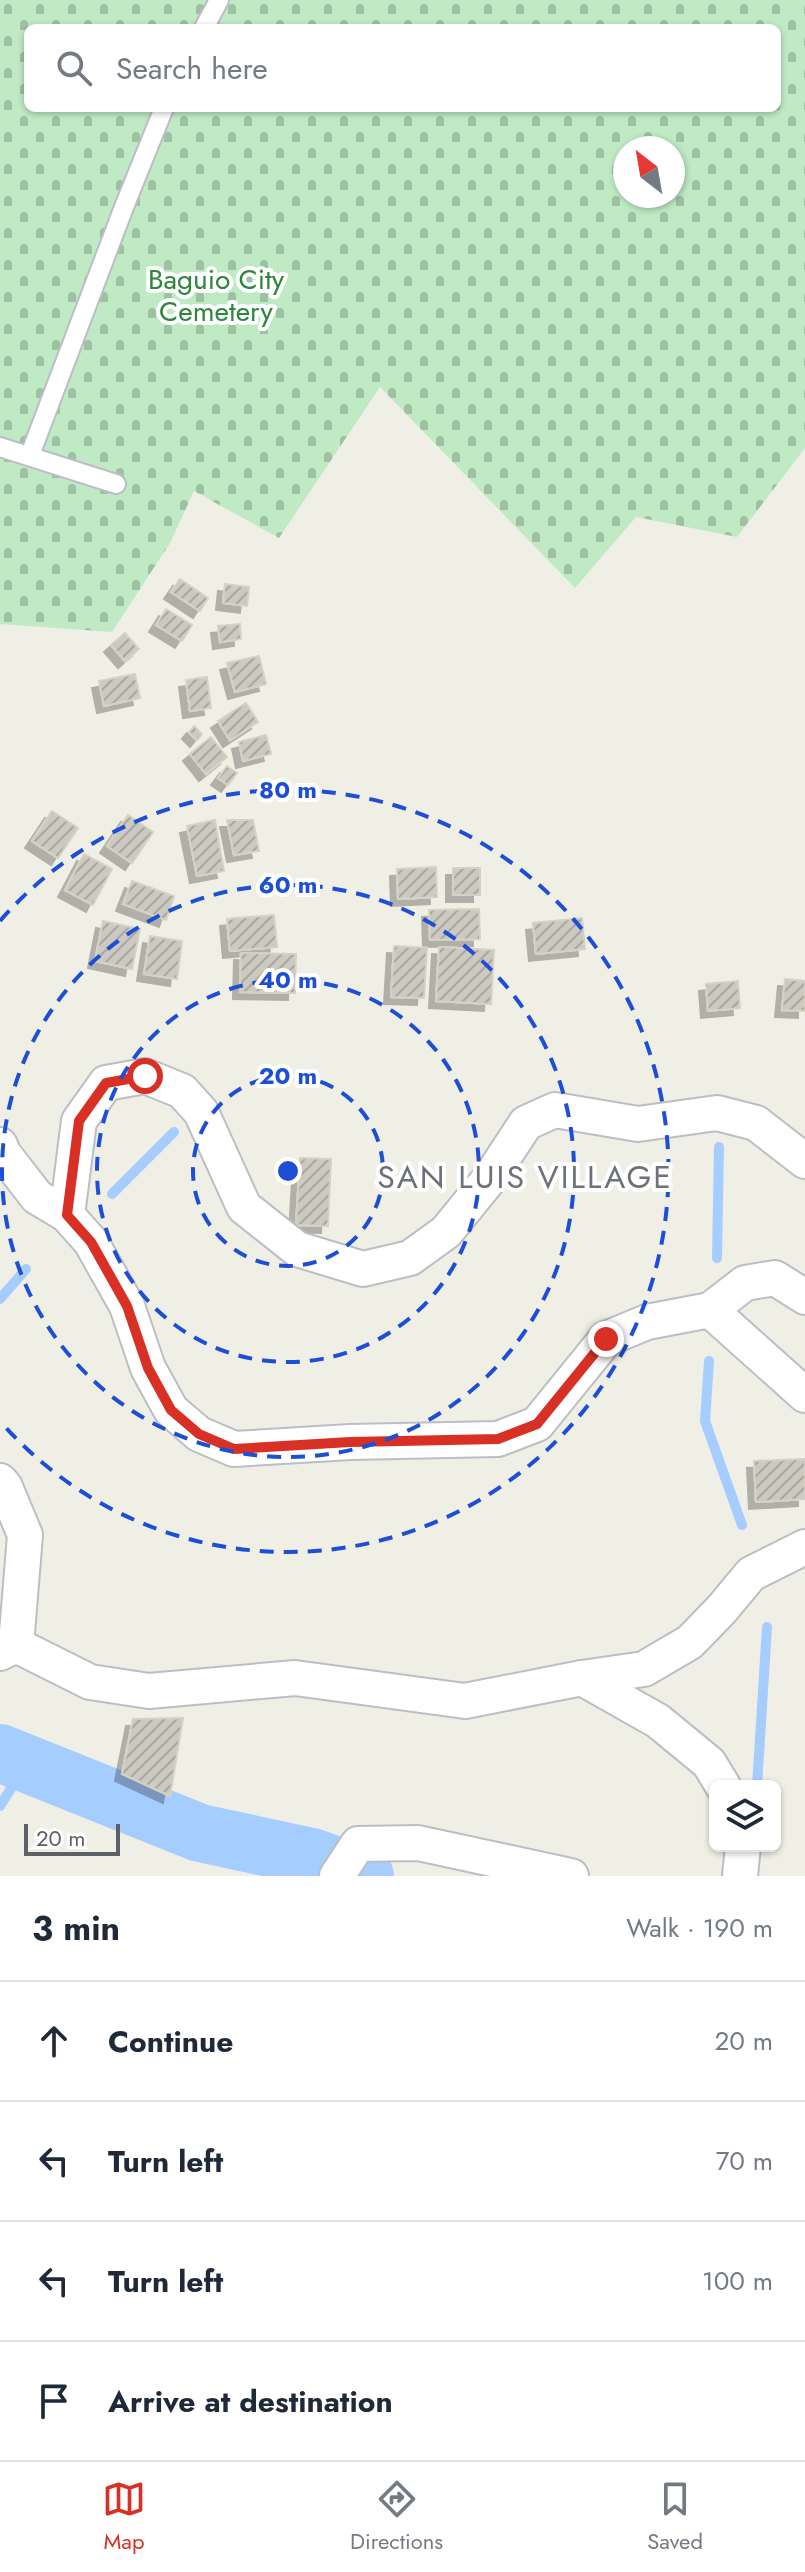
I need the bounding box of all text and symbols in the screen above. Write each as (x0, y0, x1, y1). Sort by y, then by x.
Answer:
search box (24, 24, 781, 112)
icon: search (52, 46, 96, 90)
text: Search here (116, 47, 268, 90)
north arrow (613, 136, 685, 208)
park label: Baguio City Cemetery (148, 259, 285, 332)
text: 80 m (259, 772, 317, 807)
text: 60 m (259, 867, 317, 902)
text: 40 m (258, 962, 318, 997)
route start (127, 1058, 163, 1094)
text: 20 m (259, 1058, 317, 1093)
district label: SAN LUIS VILLAGE (377, 1154, 673, 1200)
centre of rings (274, 1157, 302, 1185)
route end (588, 1321, 624, 1357)
map controls (709, 1780, 781, 1852)
button: layers (709, 1780, 781, 1852)
scale bar (24, 1820, 120, 1856)
text: 20 m (36, 1822, 85, 1854)
text: 3 min (32, 1904, 120, 1953)
text: Walk · 190 m (626, 1909, 773, 1947)
icon: ahead (32, 2019, 76, 2063)
text: Continue (108, 2020, 234, 2063)
text: 20 m (715, 2022, 773, 2060)
icon: left (32, 2139, 76, 2183)
text: Turn left (108, 2140, 223, 2183)
text: 70 m (716, 2142, 773, 2180)
icon: left (32, 2259, 76, 2303)
text: Turn left (108, 2260, 223, 2303)
text: 100 m (702, 2262, 773, 2300)
icon: arrive (32, 2379, 76, 2423)
text: Arrive at destination (108, 2380, 393, 2423)
tab: Map (102, 2477, 146, 2557)
tab: Directions (350, 2477, 443, 2557)
tab: Saved (647, 2477, 703, 2557)

